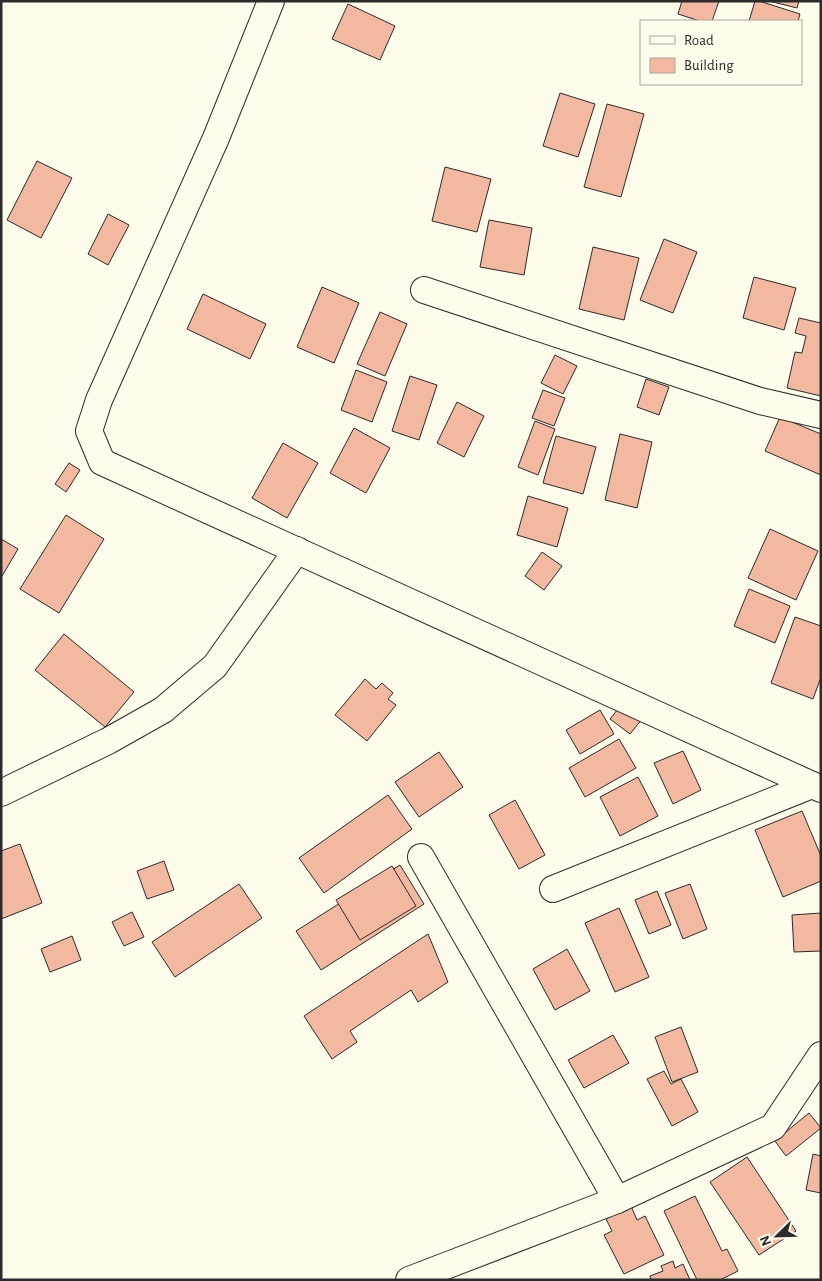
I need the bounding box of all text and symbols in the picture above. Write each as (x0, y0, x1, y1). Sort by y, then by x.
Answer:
legend (640, 20, 802, 85)
text: Road (684, 33, 714, 48)
text: Building (684, 58, 734, 73)
north arrow (752, 1211, 802, 1261)
text: N (758, 1233, 774, 1248)

